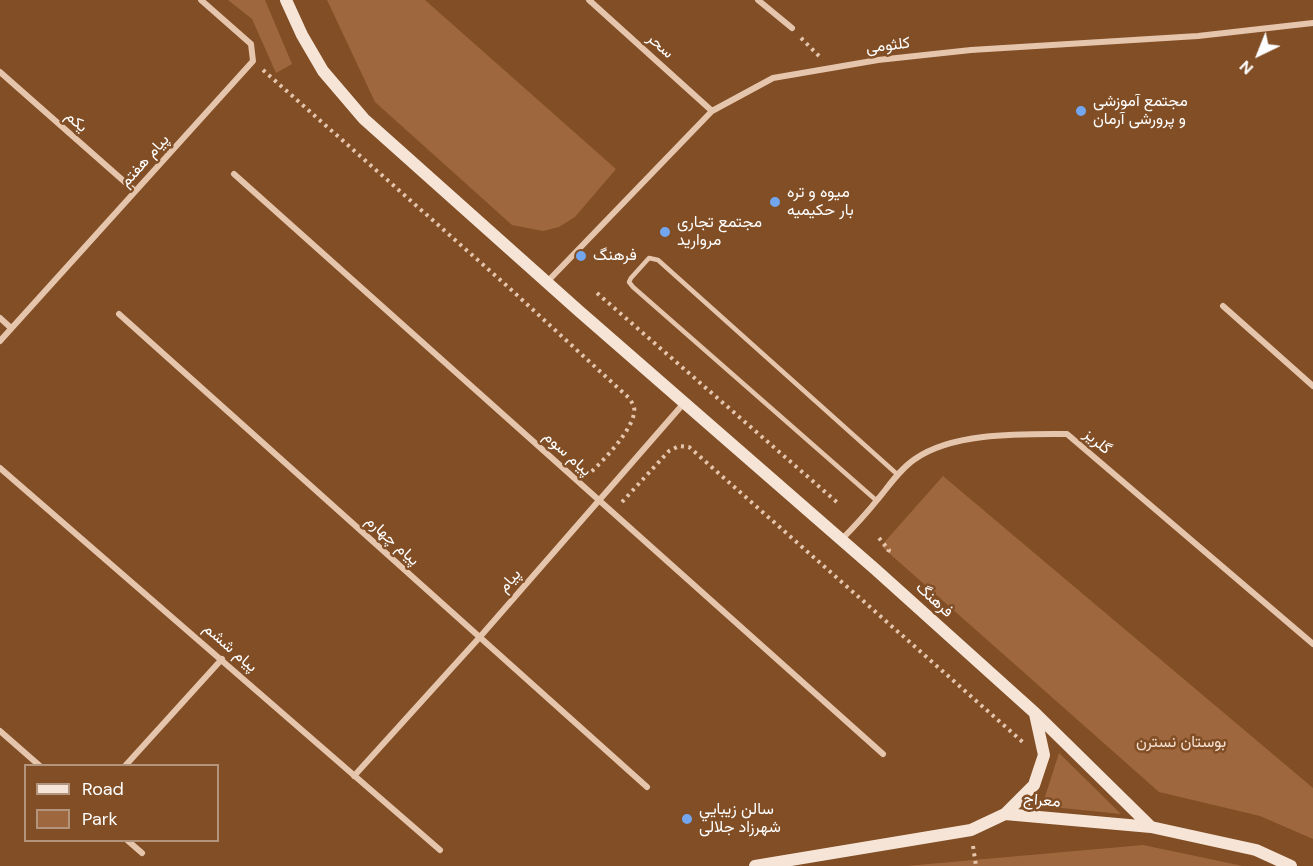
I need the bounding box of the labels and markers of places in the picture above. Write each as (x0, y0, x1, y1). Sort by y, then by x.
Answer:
place label: مجتمع آموزشی و پرورشی آرمان (1093, 92, 1188, 130)
marker: مجتمع آموزشی و پرورشی آرمان (1074, 104, 1088, 118)
place label: میوه و تره بار حکیمیه (787, 183, 854, 221)
marker: میوه و تره بار حکیمیه (768, 195, 782, 209)
place label: مجتمع تجاری مروارید (677, 213, 762, 251)
marker: مجتمع تجاری مروارید (658, 225, 672, 239)
place label: فرهنگ (593, 246, 637, 266)
marker: فرهنگ (574, 249, 588, 263)
place label: سالن زيبايي شهرزاد جلالى (699, 800, 781, 838)
marker: سالن زيبايي شهرزاد جلالى (680, 812, 694, 826)

